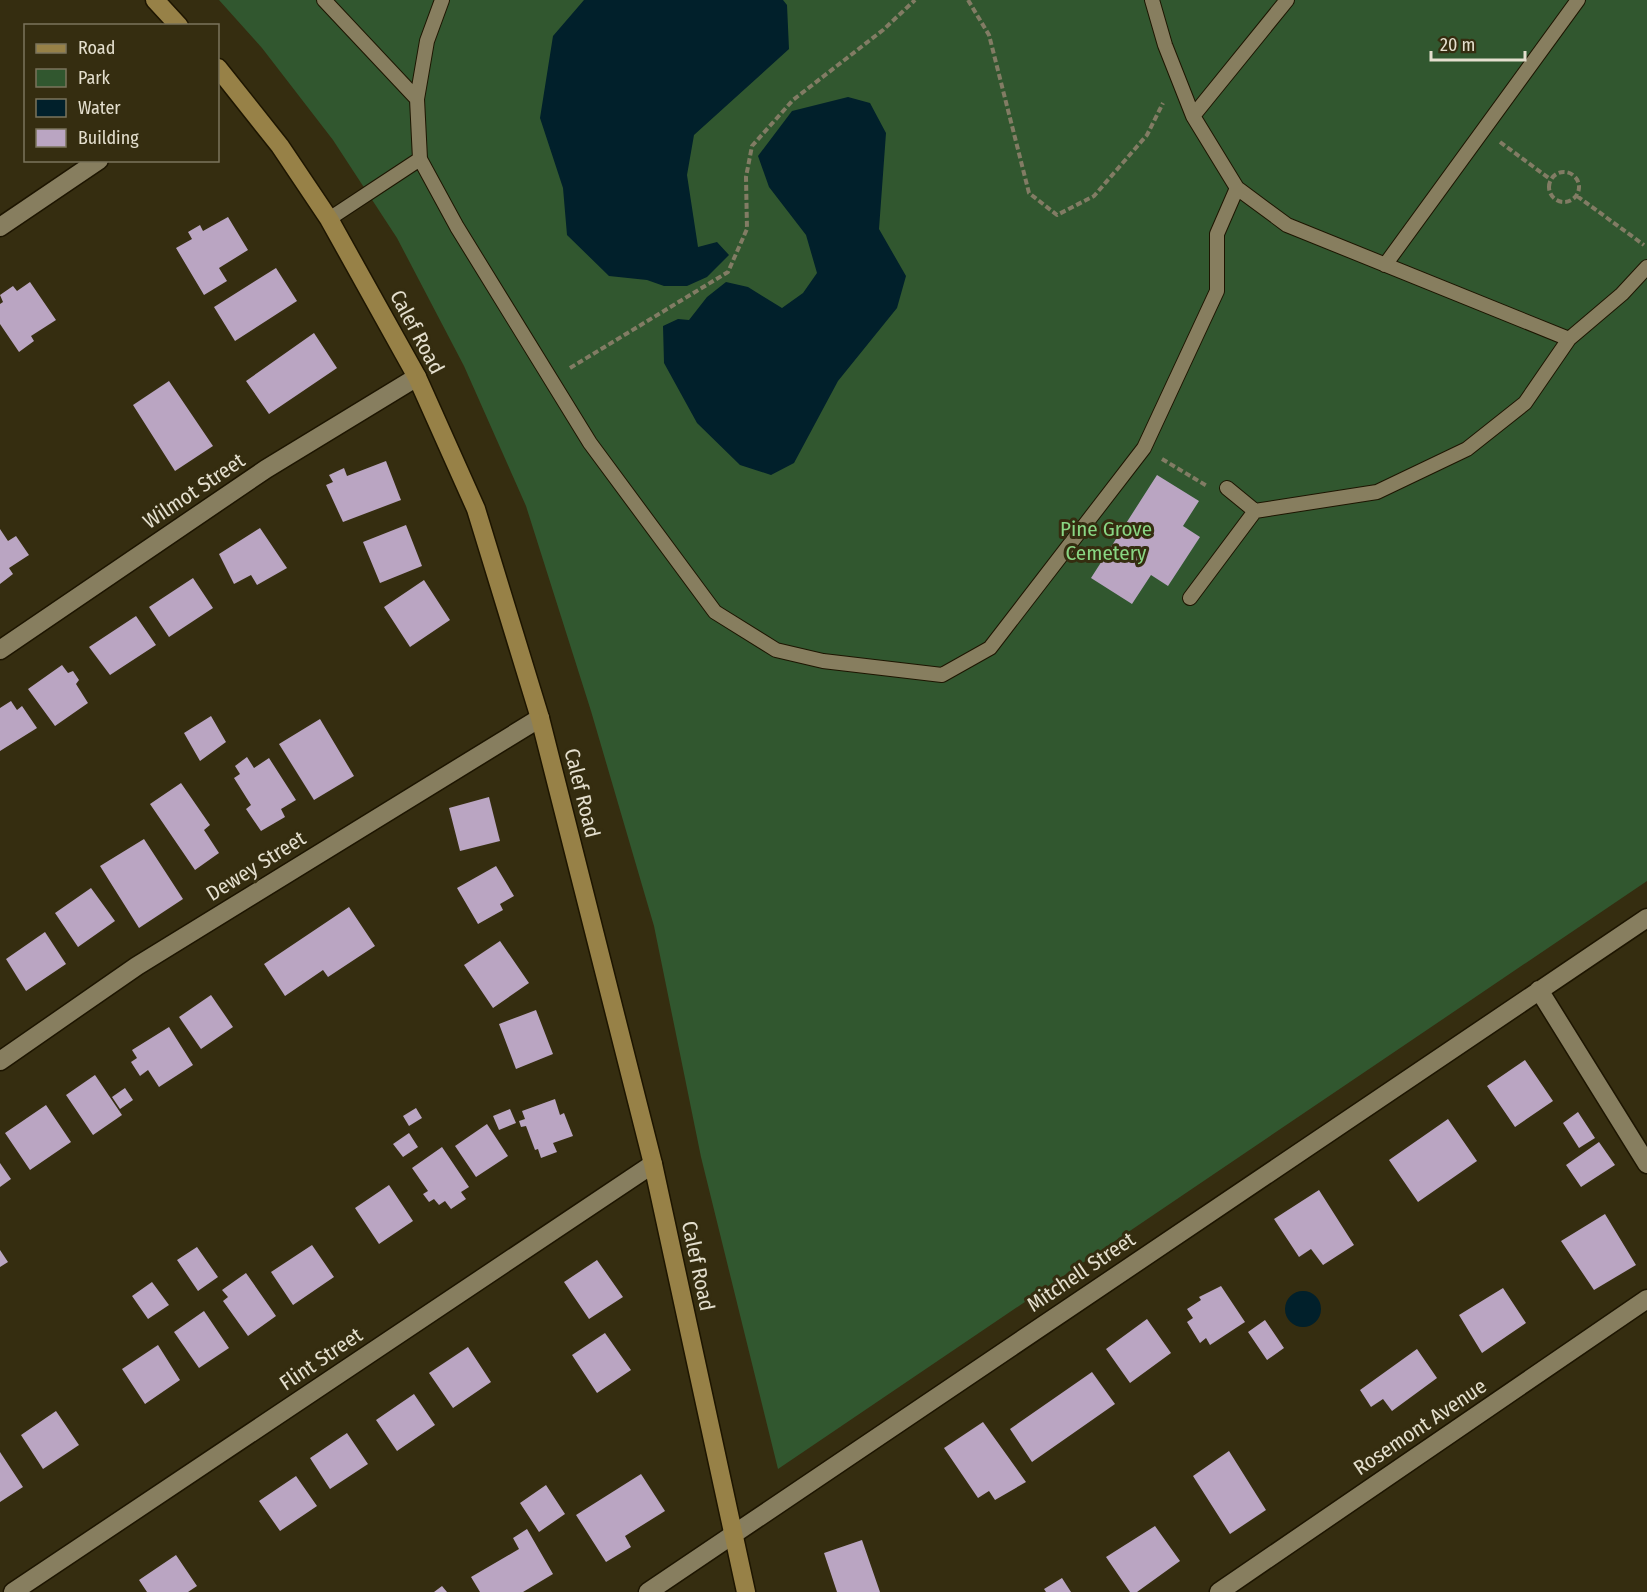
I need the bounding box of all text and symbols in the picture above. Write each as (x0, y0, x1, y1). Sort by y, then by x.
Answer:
legend (24, 24, 219, 162)
scale bar (1431, 24, 1526, 62)
text: 20 m (1440, 34, 1475, 56)
text: Road (78, 37, 115, 59)
text: Park (78, 67, 111, 89)
text: Water (78, 97, 121, 119)
text: Building (78, 127, 139, 149)
street label: Calef Road (384, 286, 450, 378)
street label: Wilmot Street (138, 447, 250, 535)
park label: Pine Grove Cemetery (1060, 516, 1152, 566)
street label: Calef Road (558, 746, 606, 840)
street label: Dewey Street (201, 825, 311, 907)
street label: Calef Road (676, 1219, 720, 1313)
street label: Mitchell Street (1022, 1226, 1140, 1318)
street label: Flint Street (275, 1322, 367, 1396)
street label: Rosemont Avenue (1349, 1373, 1491, 1481)

